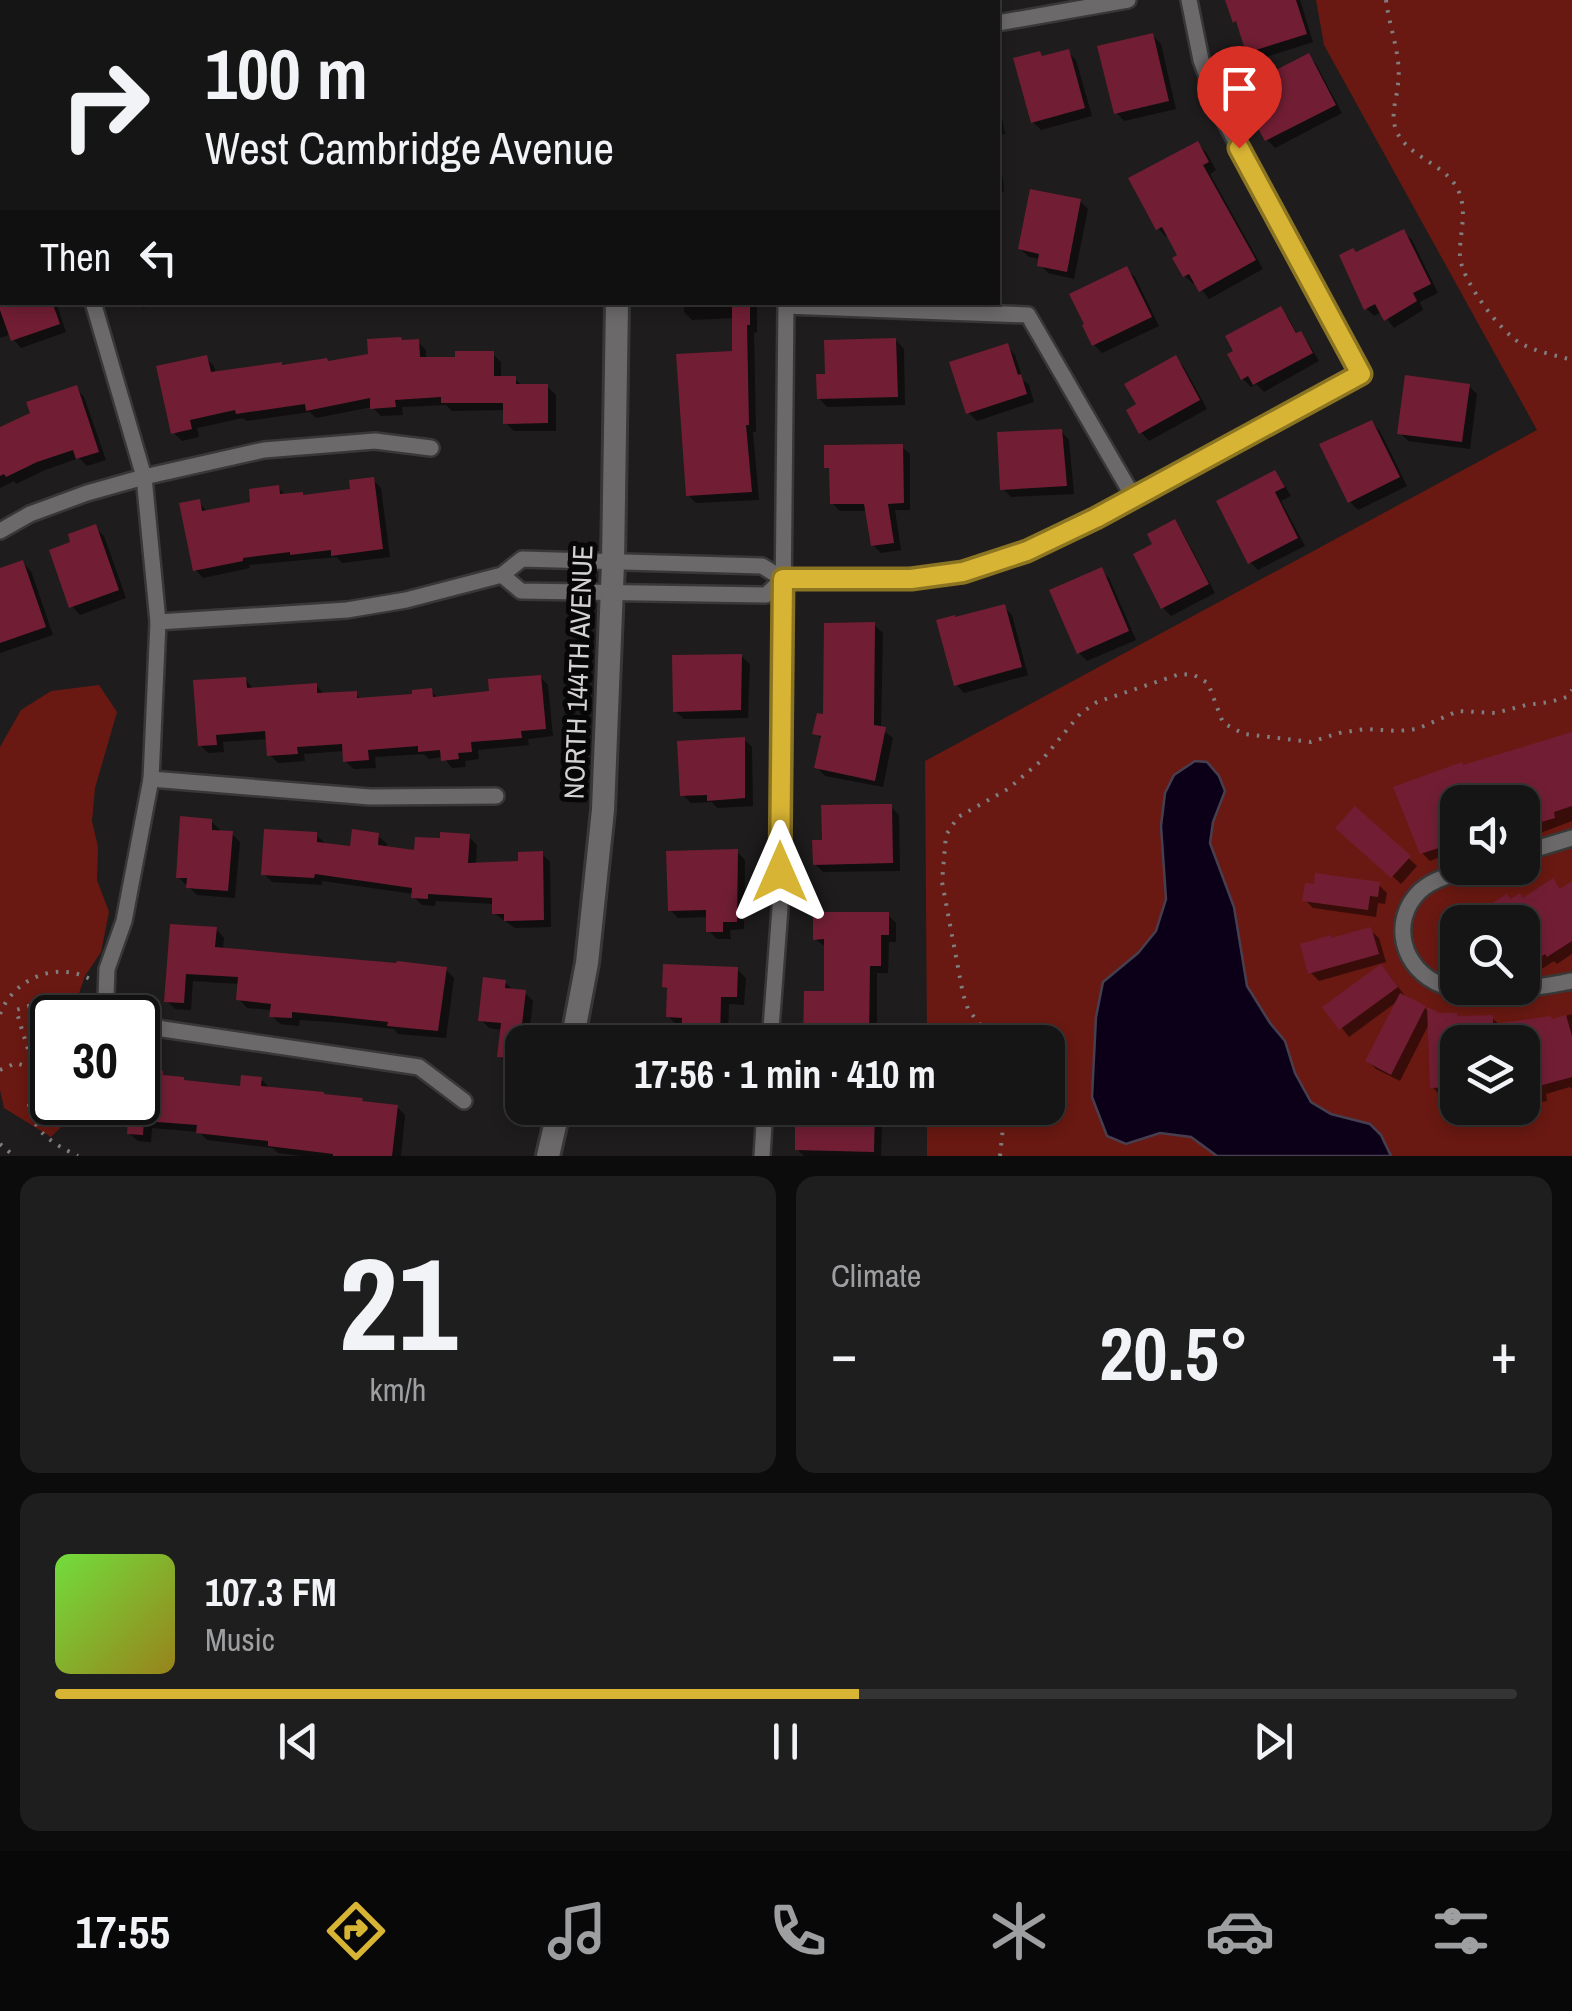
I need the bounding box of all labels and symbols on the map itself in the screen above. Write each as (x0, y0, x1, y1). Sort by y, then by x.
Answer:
pin (1197, 46, 1282, 149)
street label: NORTH 144TH AVENUE (555, 544, 601, 800)
position arrow (728, 820, 832, 924)
speed limit sign: 30 (30, 995, 160, 1125)

